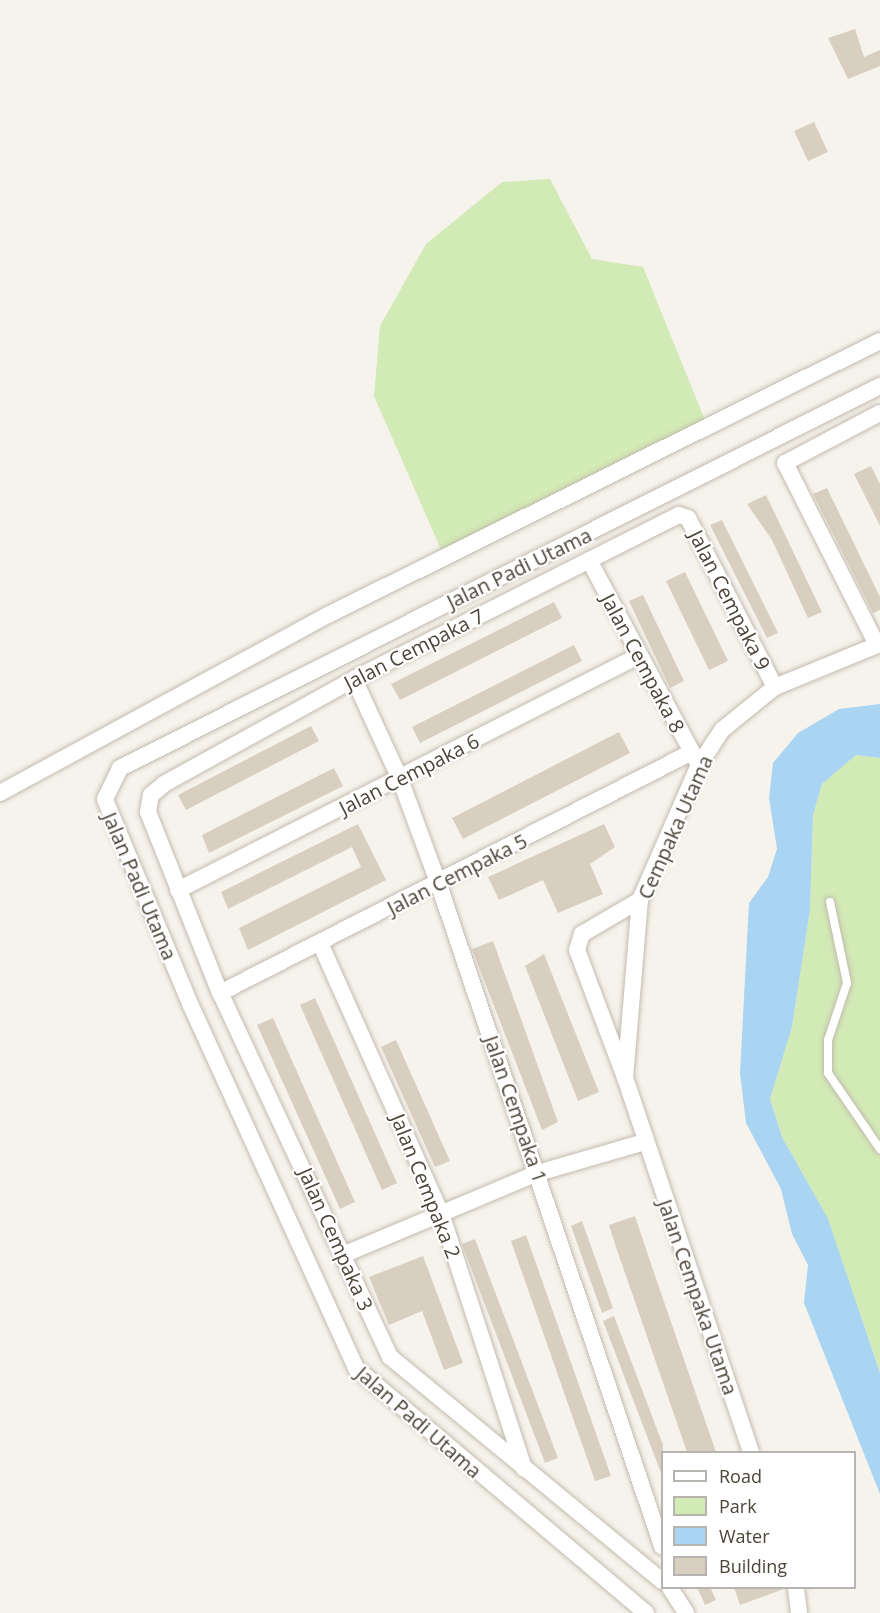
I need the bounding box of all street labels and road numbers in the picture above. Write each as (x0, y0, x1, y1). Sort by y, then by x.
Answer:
street label: Jalan Padi Utama (443, 523, 595, 613)
street label: Jalan Cempaka 9 (684, 526, 776, 674)
street label: Jalan Cempaka 8 (596, 589, 690, 737)
street label: Jalan Cempaka 7 (340, 603, 488, 695)
street label: Jalan Cempaka 6 (335, 728, 483, 820)
street label: Cempaka Utama (633, 751, 717, 903)
street label: Jalan Padi Utama (98, 809, 182, 963)
street label: Jalan Cempaka 5 (383, 828, 531, 920)
street label: Jalan Cempaka 1 (480, 1032, 552, 1186)
street label: Jalan Cempaka 2 (386, 1110, 466, 1262)
street label: Jalan Cempaka 3 (294, 1164, 378, 1314)
street label: Jalan Cempaka Utama (653, 1196, 743, 1398)
street label: Jalan Padi Utama (351, 1361, 487, 1483)

